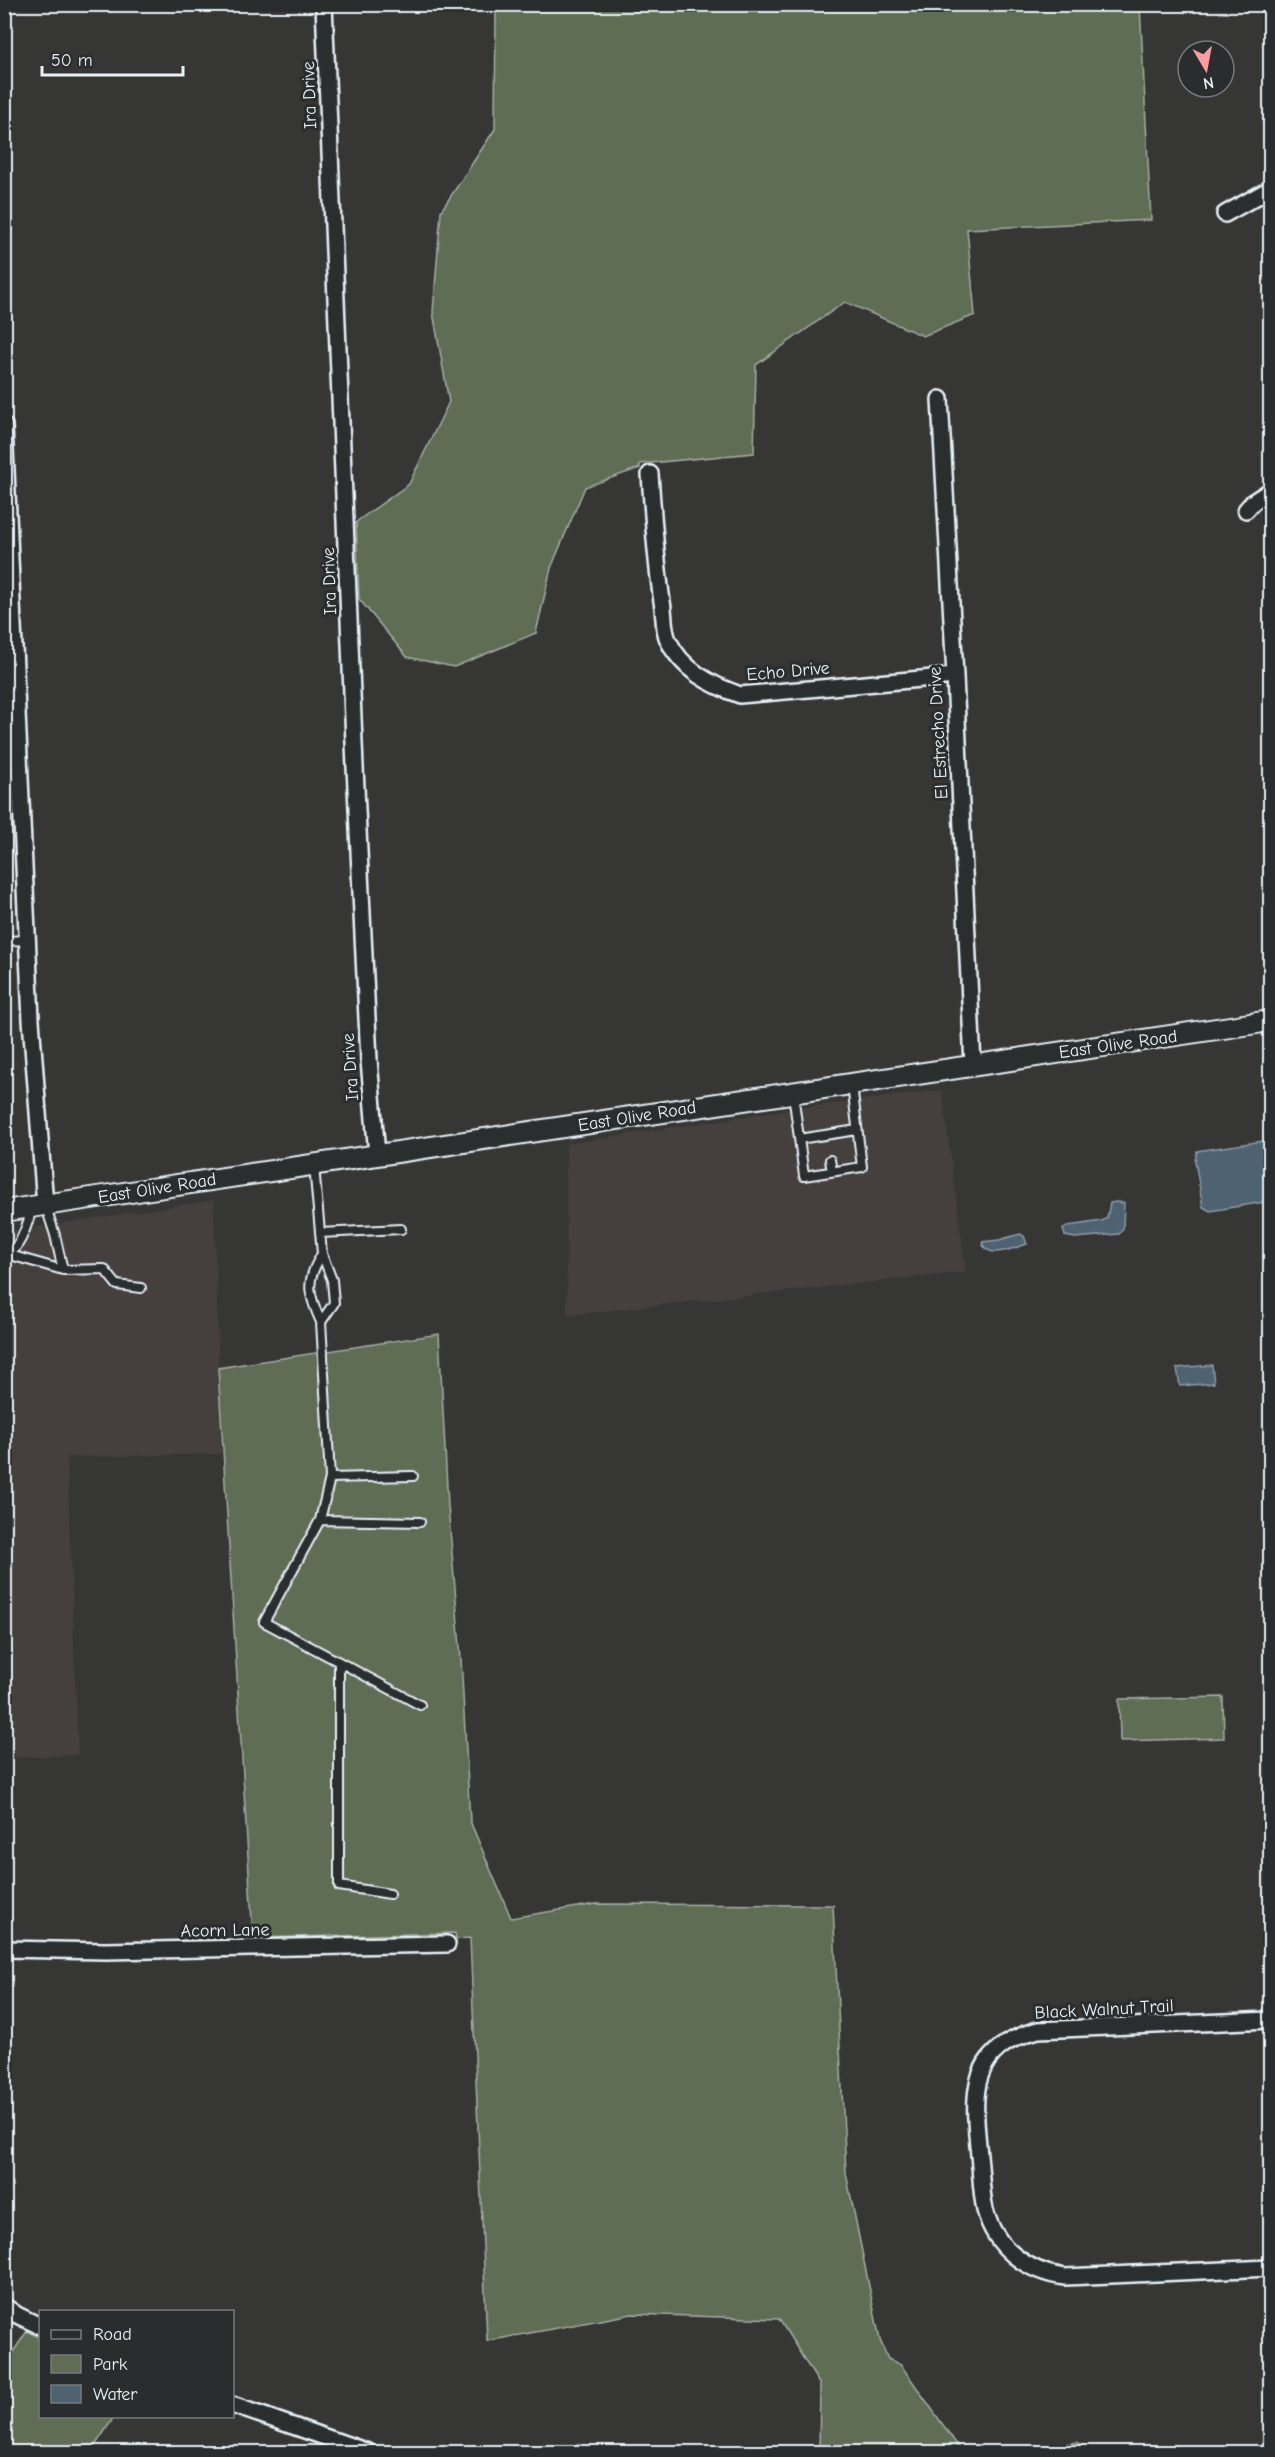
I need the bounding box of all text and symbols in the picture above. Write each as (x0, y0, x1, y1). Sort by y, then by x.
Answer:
scale bar (42, 39, 183, 77)
north arrow (1176, 39, 1236, 99)
text: 50 m (51, 50, 93, 71)
street label: Ira Drive (298, 61, 321, 129)
text: N (1202, 73, 1215, 93)
street label: Ira Drive (318, 547, 341, 615)
street label: Echo Drive (746, 657, 831, 686)
street label: El Estrecho Drive (925, 666, 952, 800)
street label: East Olive Road (1057, 1026, 1179, 1063)
street label: Ira Drive (338, 1032, 363, 1102)
street label: East Olive Road (576, 1097, 698, 1136)
street label: East Olive Road (96, 1169, 218, 1208)
street label: Acorn Lane (180, 1919, 270, 1942)
street label: Black Walnut Trail (1034, 1995, 1174, 2024)
legend (39, 2310, 234, 2418)
text: Road (93, 2324, 132, 2345)
text: Park (93, 2354, 128, 2375)
text: Water (93, 2384, 138, 2405)

